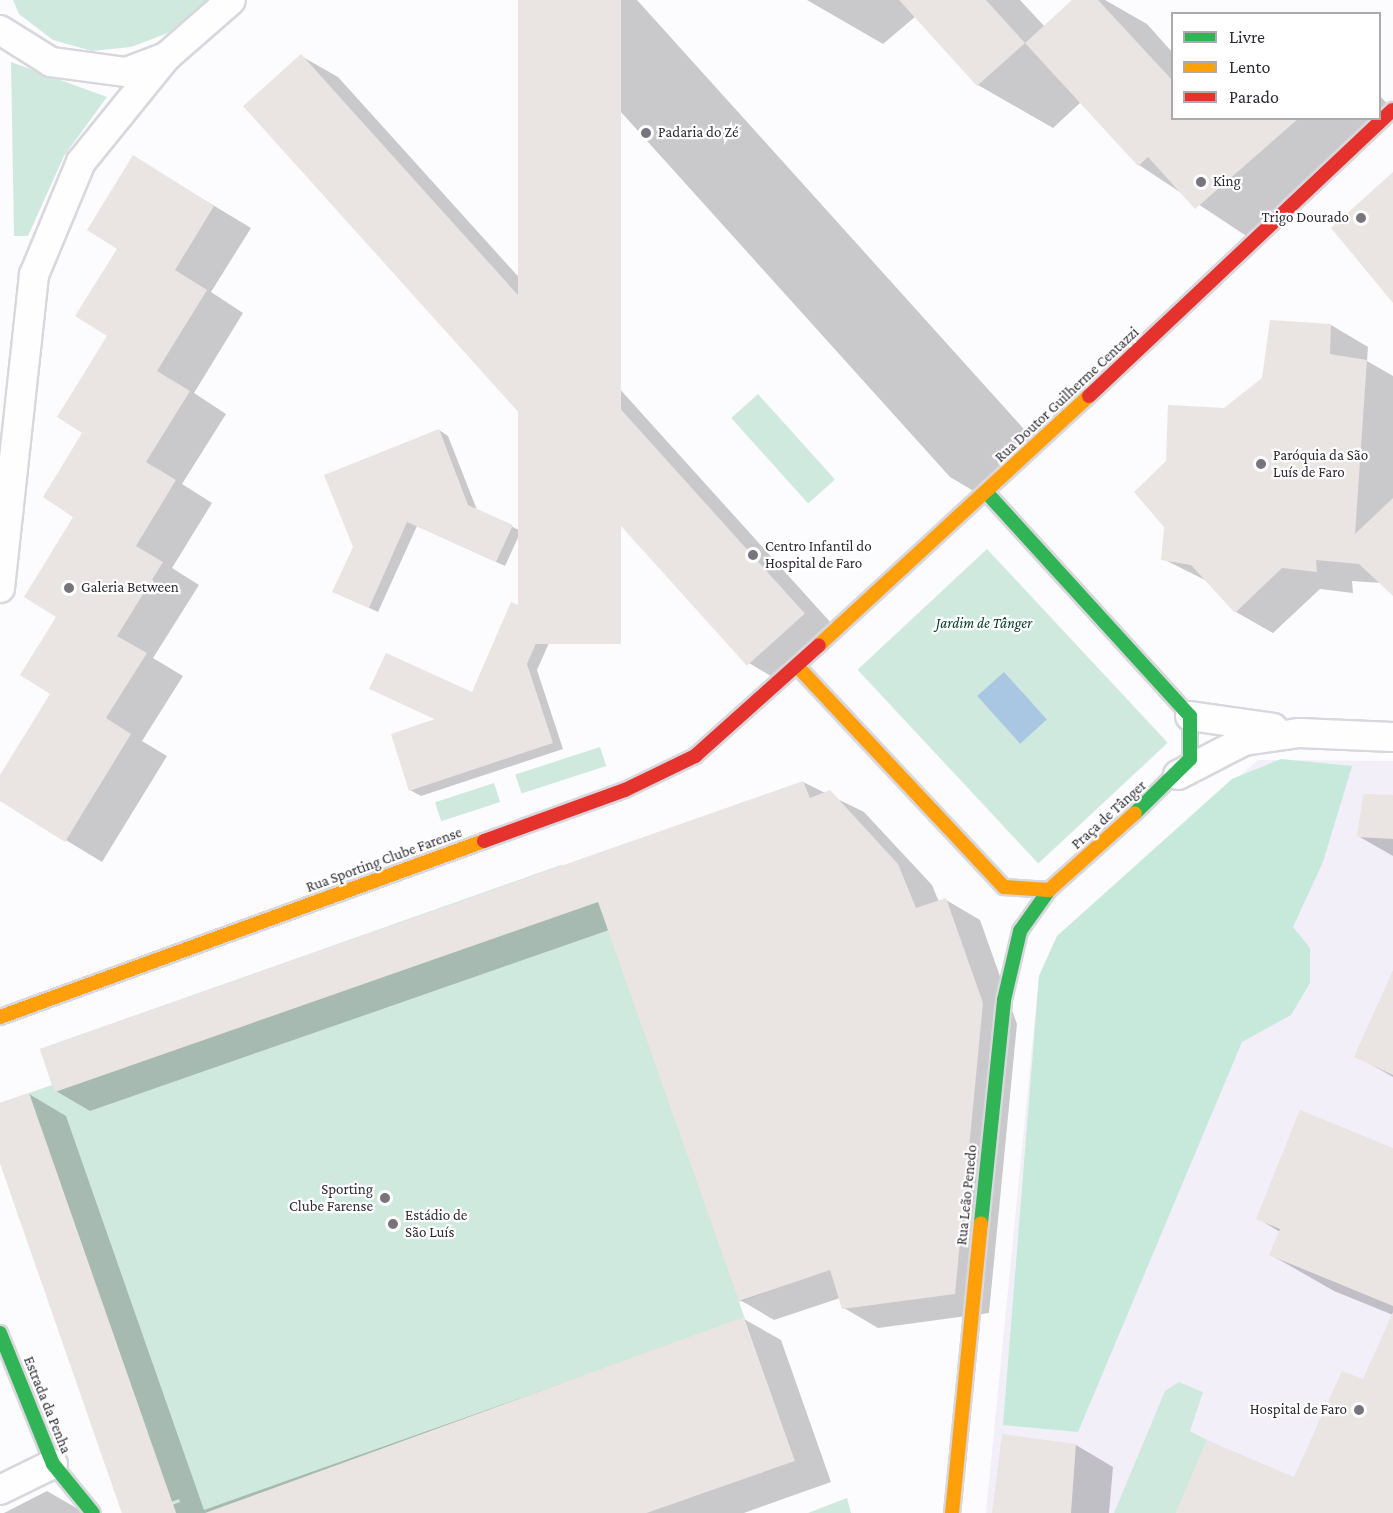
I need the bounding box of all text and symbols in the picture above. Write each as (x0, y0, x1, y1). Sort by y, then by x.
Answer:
legend (1171, 12, 1381, 120)
text: Livre (1229, 27, 1265, 47)
text: Lento (1229, 57, 1270, 77)
text: Parado (1229, 87, 1279, 107)
place label: Padaria do Zé (658, 124, 739, 142)
marker: Padaria do Zé (639, 126, 653, 140)
place label: King (1213, 173, 1241, 191)
marker: King (1194, 175, 1208, 189)
place label: Trigo Dourado (1261, 209, 1349, 227)
marker: Trigo Dourado (1354, 211, 1368, 225)
street label: Rua Doutor Guilherme Centazzi (991, 324, 1143, 466)
place label: Paróquia da São Luís de Faro (1273, 446, 1368, 481)
marker: Paróquia da São Luís de Faro (1254, 457, 1268, 471)
place label: Centro Infantil do Hospital de Faro (765, 537, 872, 572)
marker: Centro Infantil do Hospital de Faro (746, 548, 760, 562)
place label: Galeria Between (81, 579, 179, 597)
marker: Galeria Between (62, 581, 76, 595)
park label: Jardim de Tânger (936, 615, 1032, 633)
street label: Praça de Tânger (1068, 777, 1150, 853)
street label: Rua Sporting Clube Farense (304, 823, 464, 897)
street label: Rua Leão Penedo (953, 1144, 981, 1246)
place label: Sporting Clube Farense (289, 1180, 373, 1215)
marker: Sporting Clube Farense (378, 1191, 392, 1205)
place label: Estádio de São Luís (405, 1206, 467, 1241)
marker: Estádio de São Luís (386, 1217, 400, 1231)
street label: Estrada da Penha (19, 1354, 75, 1456)
place label: Hospital de Faro (1250, 1401, 1347, 1419)
marker: Hospital de Faro (1352, 1403, 1366, 1417)

